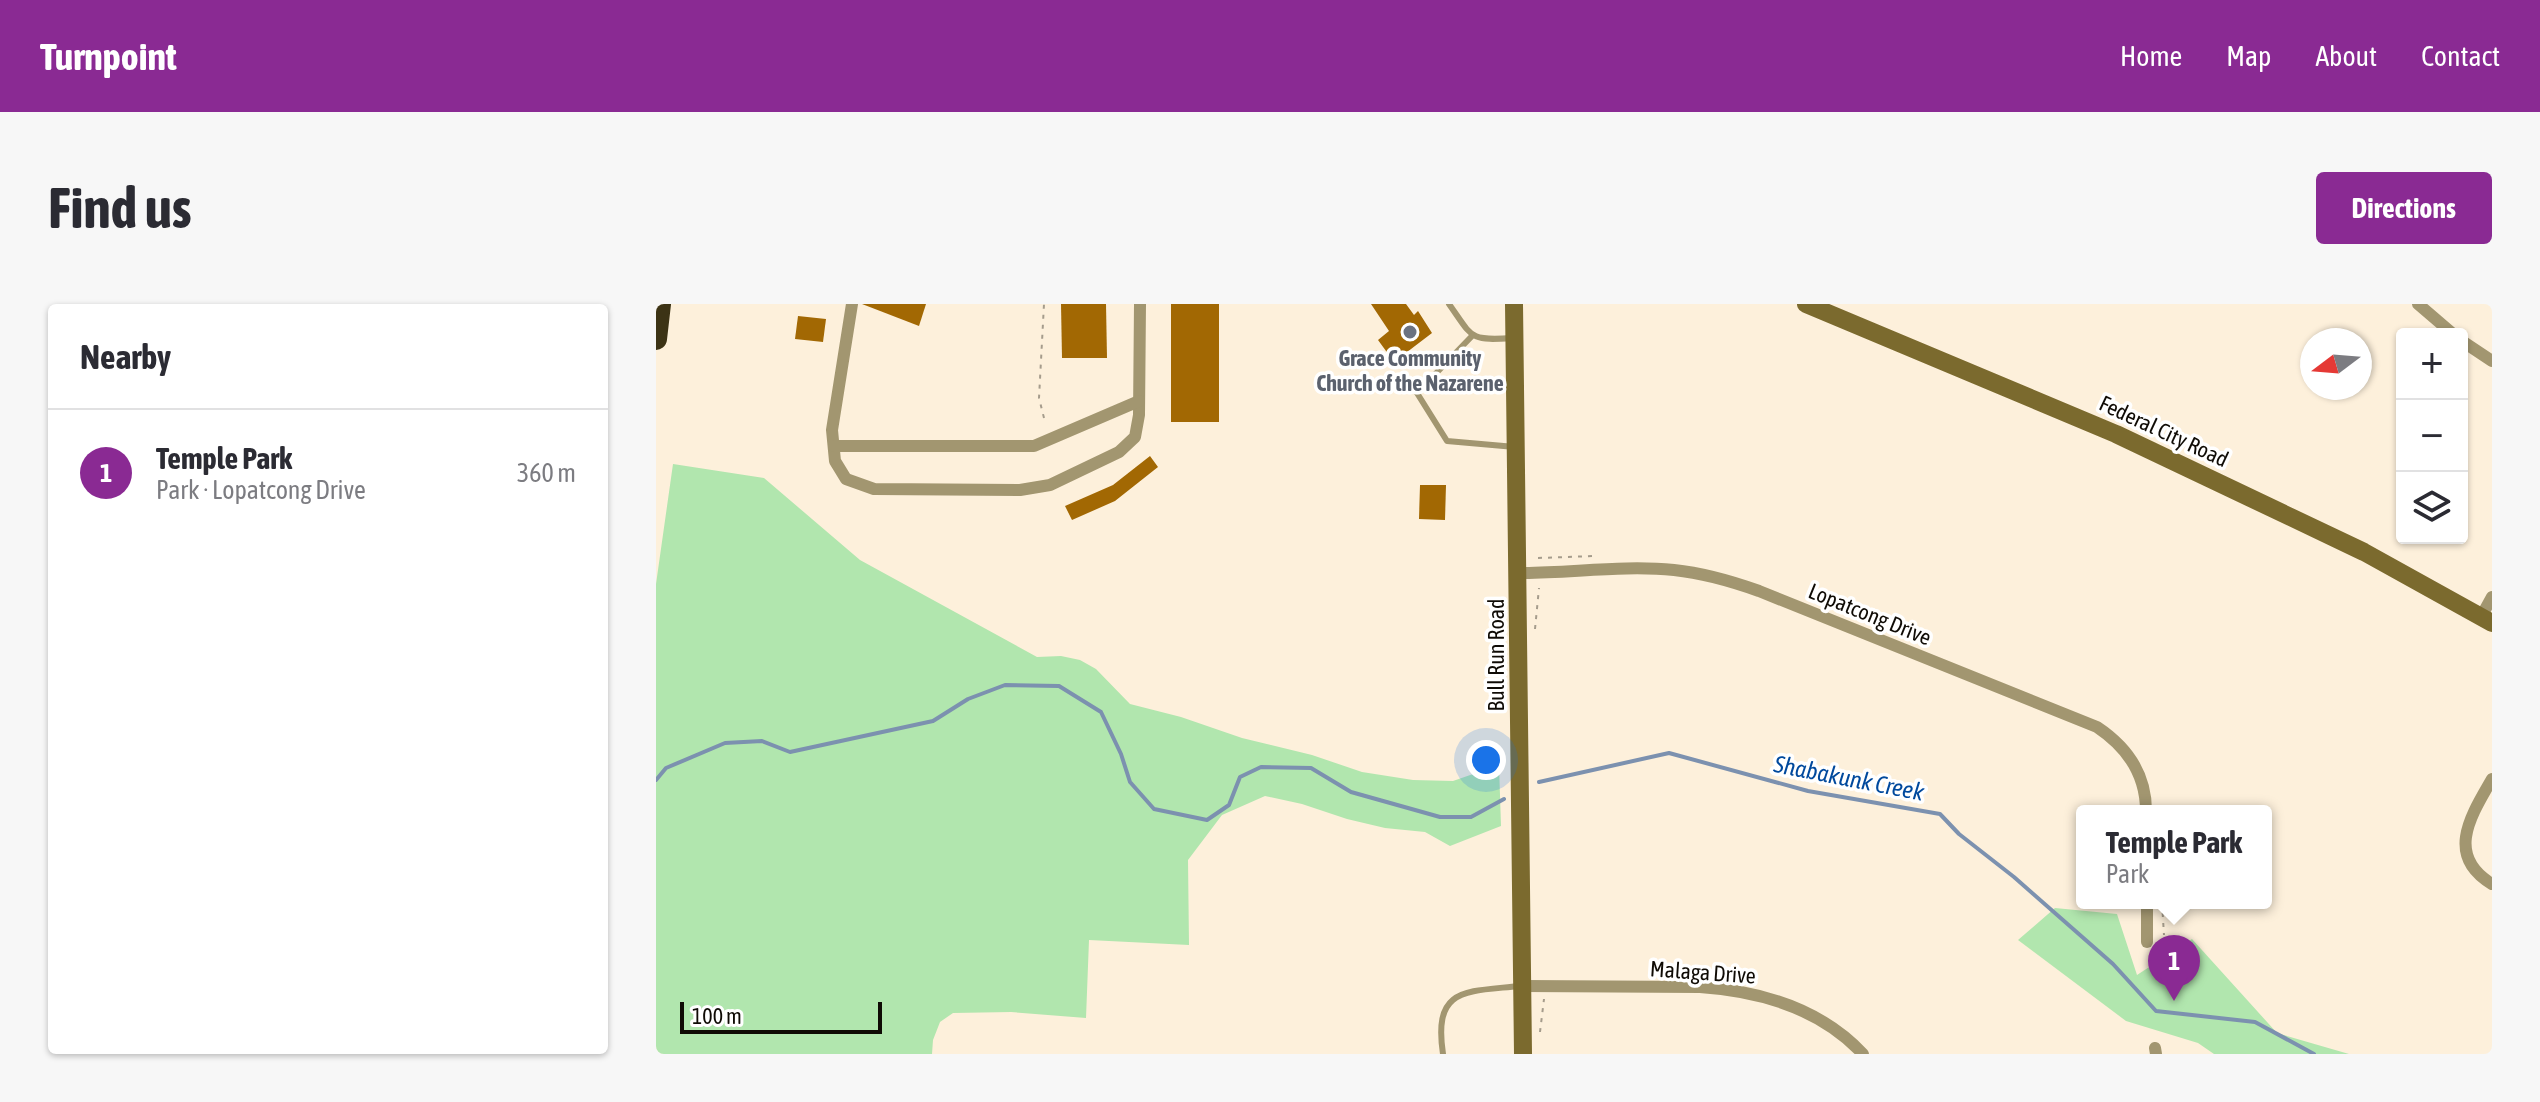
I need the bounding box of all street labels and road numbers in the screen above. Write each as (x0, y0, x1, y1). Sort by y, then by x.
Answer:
street label: Federal City Road (2095, 390, 2233, 472)
street label: Lopatcong Drive (1805, 578, 1935, 650)
street label: Bull Run Road (1483, 598, 1509, 712)
street label: Malaga Drive (1649, 955, 1757, 989)

